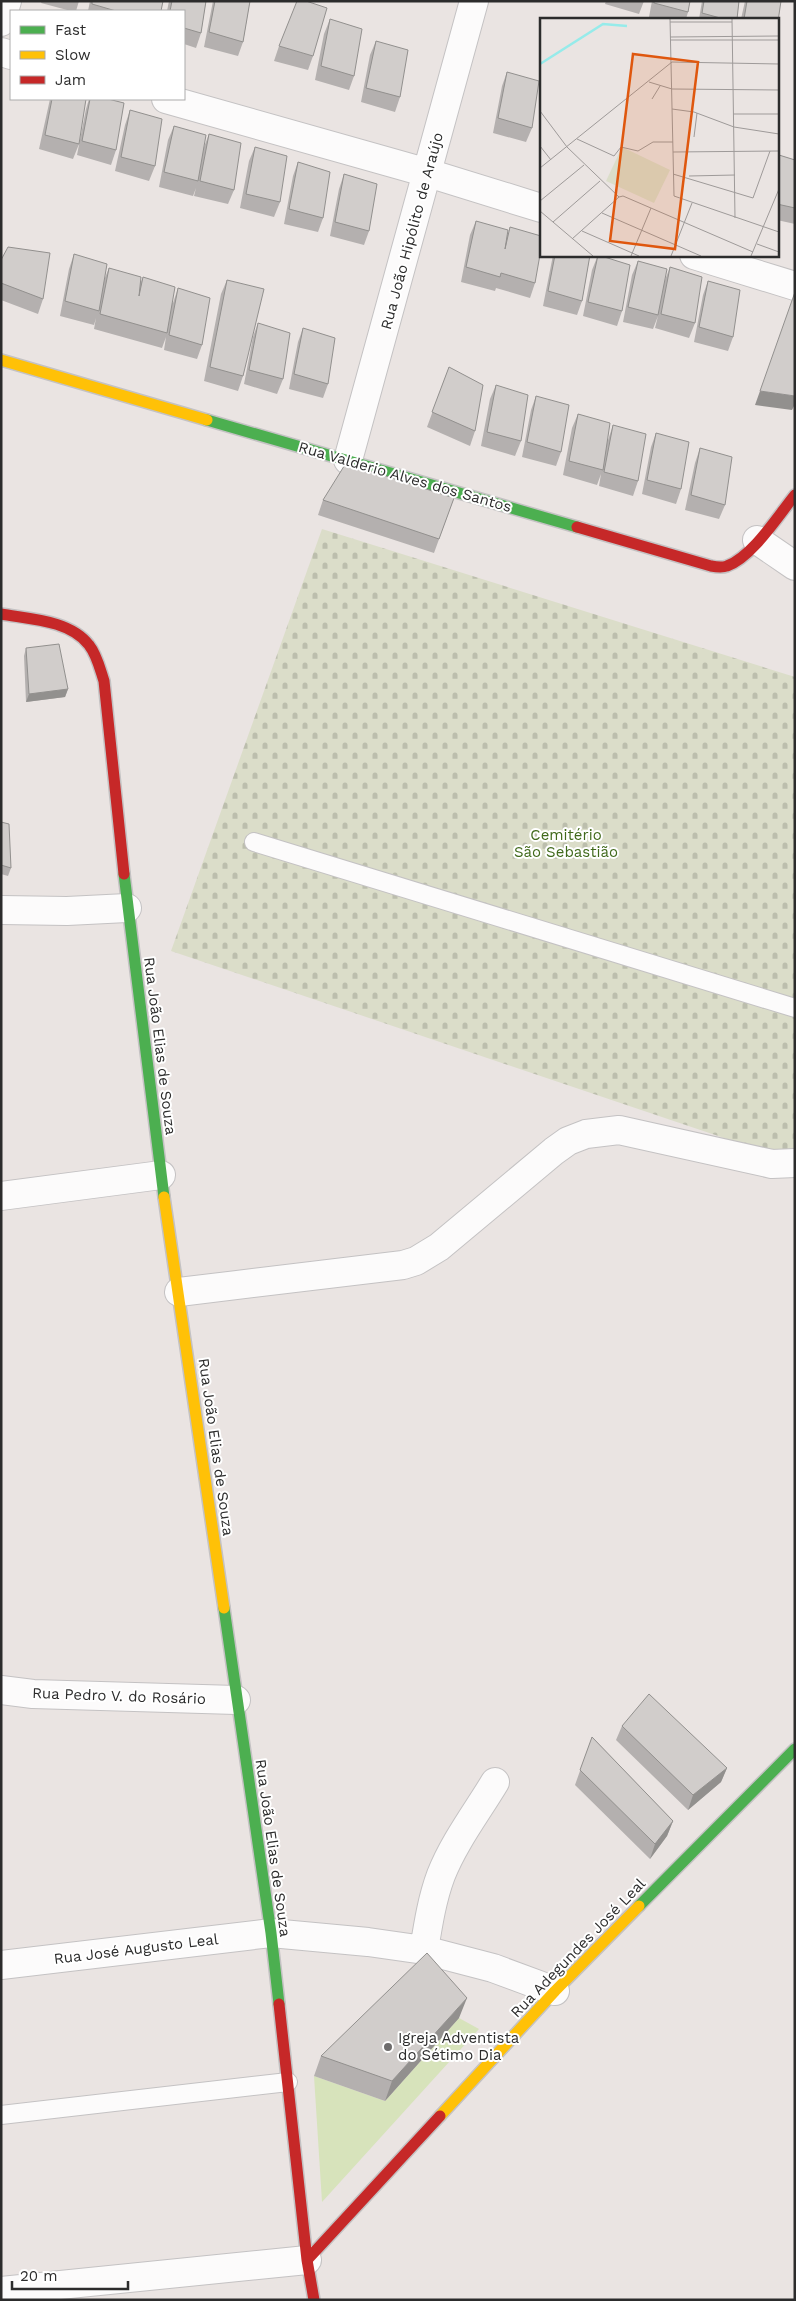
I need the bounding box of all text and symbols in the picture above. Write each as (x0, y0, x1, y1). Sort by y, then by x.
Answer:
legend (10, 10, 185, 100)
inset map (540, 18, 778, 256)
text: Fast (55, 21, 87, 39)
text: Slow (55, 46, 91, 64)
text: Jam (55, 71, 86, 89)
street label: Rua João Hipólito de Araújo (377, 130, 447, 332)
street label: Rua Valderio Alves dos Santos (296, 438, 514, 516)
park label: Cemitério São Sebastião (514, 826, 618, 861)
street label: Rua João Elias de Souza (140, 956, 180, 1137)
street label: Rua João Elias de Souza (195, 1357, 237, 1537)
street label: Rua Pedro V. do Rosário (32, 1684, 206, 1708)
street label: Rua João Elias de Souza (252, 1758, 294, 1938)
street label: Rua Adegundes José Leal (507, 1874, 649, 2021)
street label: Rua José Augusto Leal (53, 1930, 220, 1968)
place label: Igreja Adventista do Sétimo Dia (398, 2029, 520, 2064)
marker: Igreja Adventista do Sétimo Dia (382, 2041, 394, 2053)
scale bar (12, 2258, 129, 2290)
text: 20 m (20, 2267, 58, 2285)

